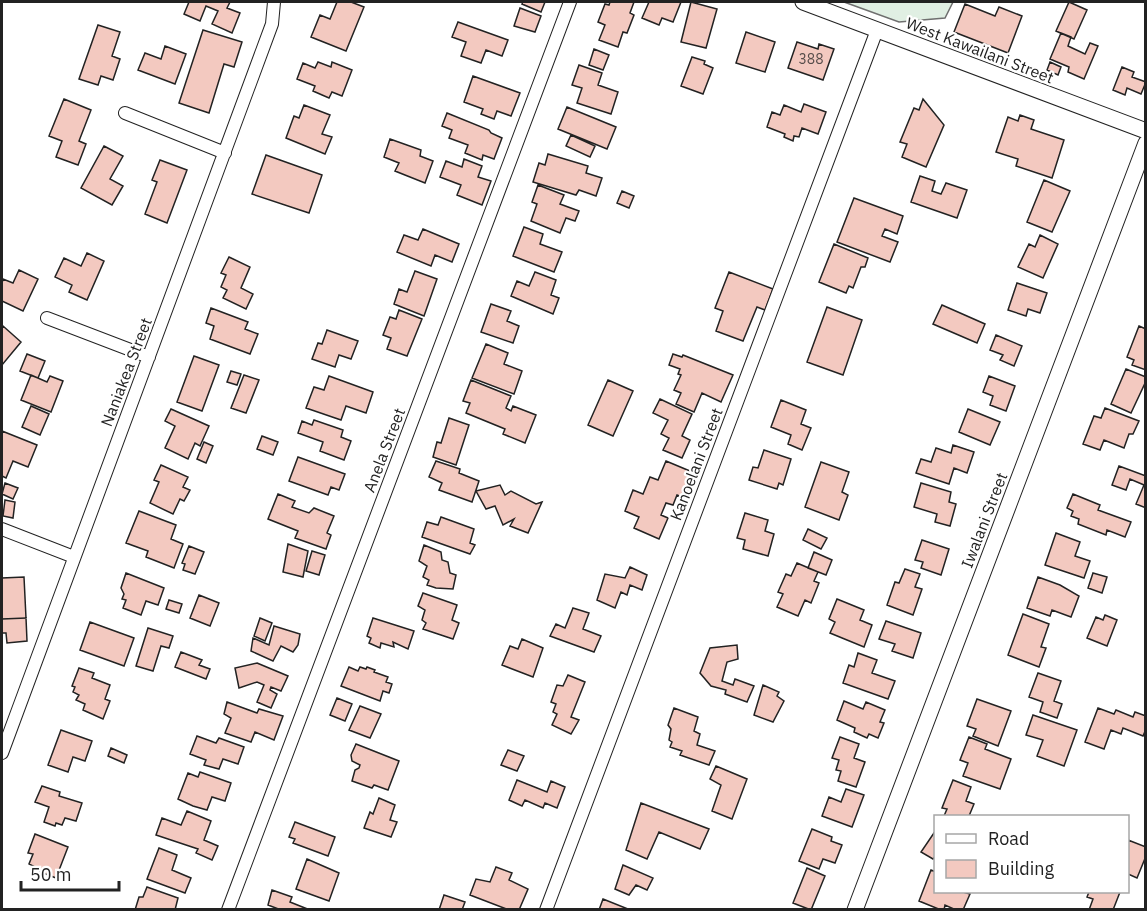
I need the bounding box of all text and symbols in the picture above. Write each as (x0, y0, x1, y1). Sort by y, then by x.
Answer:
street label: West Kawailani Street (903, 13, 1057, 87)
house number: 388 (798, 50, 824, 68)
street label: Naniakea Street (96, 315, 156, 429)
street label: Anela Street (359, 405, 409, 495)
street label: Kanoelani Street (665, 405, 727, 523)
street label: Iwalani Street (957, 469, 1011, 571)
legend (934, 815, 1129, 893)
text: Road (988, 827, 1029, 850)
scale bar (21, 854, 118, 892)
text: Building (988, 857, 1055, 880)
text: 50 m (30, 863, 72, 886)

